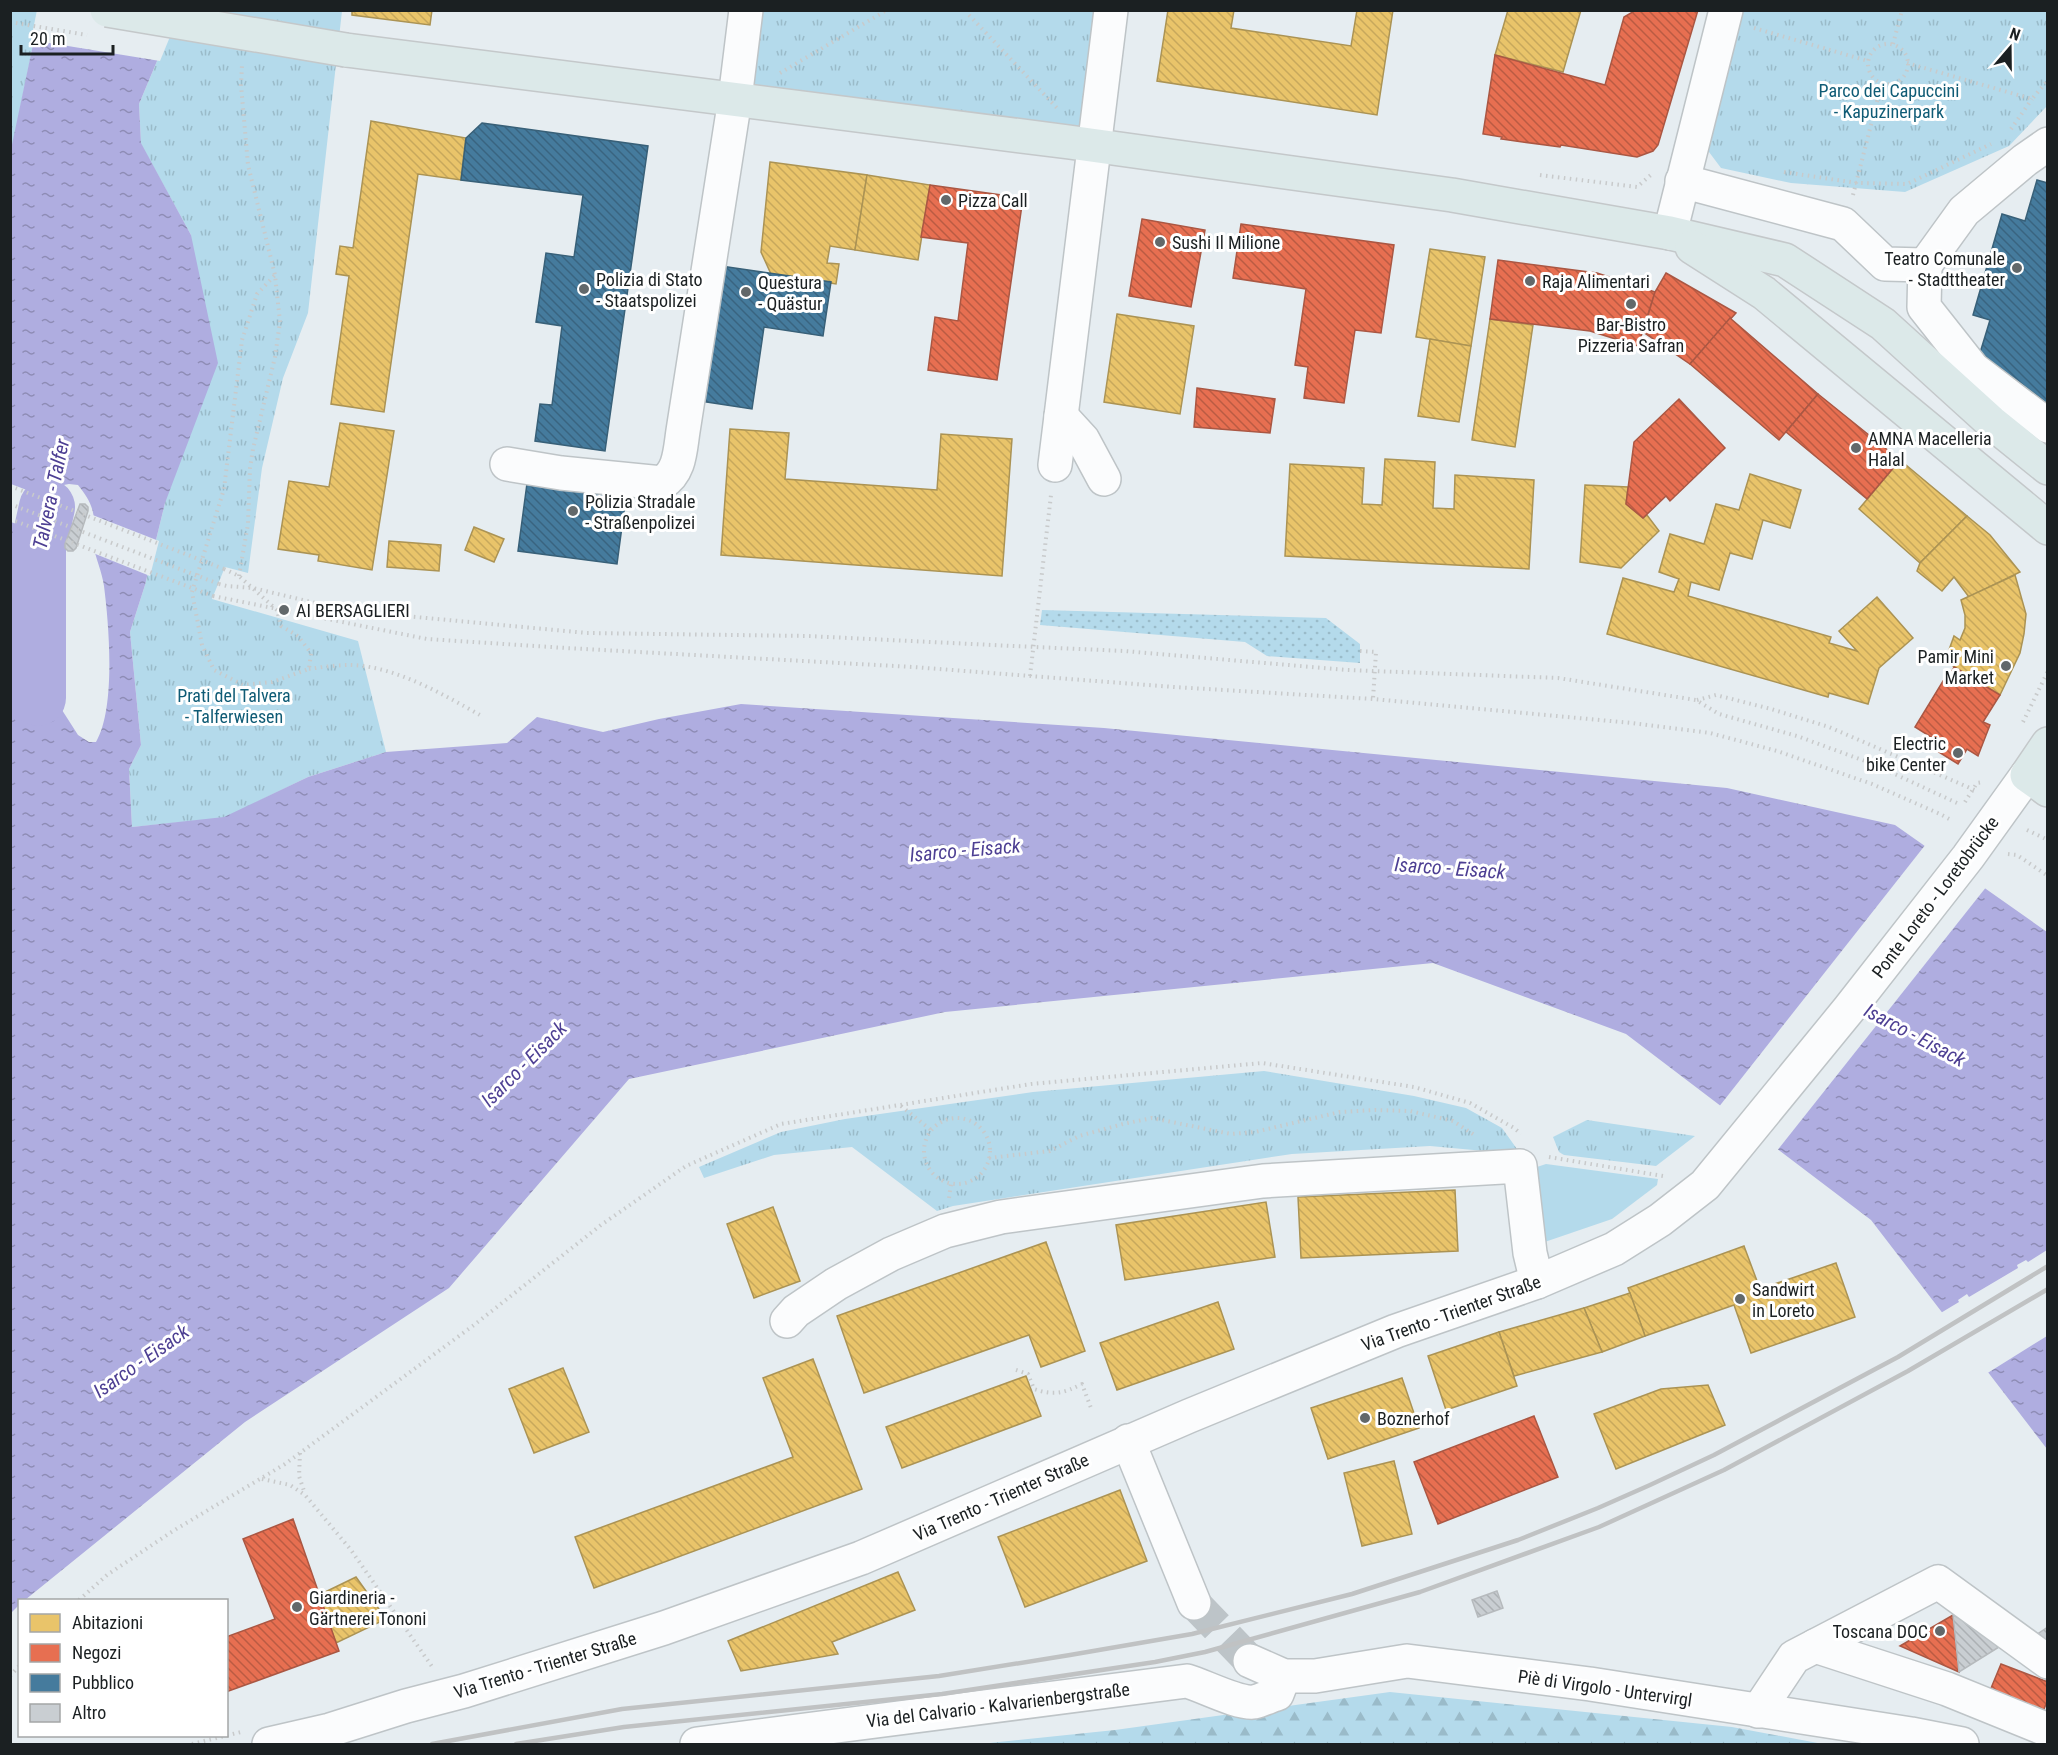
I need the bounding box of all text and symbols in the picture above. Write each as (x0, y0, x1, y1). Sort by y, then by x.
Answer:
scale bar (21, 18, 112, 56)
north arrow (1980, 18, 2040, 78)
text: N (2007, 24, 2023, 45)
text: 20 m (30, 28, 65, 49)
park label: Parco dei Capuccini - Kapuzinerpark (1819, 80, 1959, 122)
place label: Pizza Call (958, 190, 1028, 211)
marker: Pizza Call (939, 193, 953, 207)
place label: Sushi Il Milione (1172, 232, 1280, 253)
marker: Sushi Il Milione (1153, 235, 1167, 249)
place label: Teatro Comunale - Stadttheater (1884, 248, 2006, 290)
marker: Teatro Comunale - Stadttheater (2010, 261, 2024, 275)
place label: Polizia di Stato - Staatspolizei (596, 269, 703, 311)
place label: Raja Alimentari (1542, 271, 1650, 292)
place label: Questura - Quästur (758, 272, 823, 314)
marker: Raja Alimentari (1523, 274, 1537, 288)
marker: Polizia di Stato - Staatspolizei (577, 282, 591, 296)
marker: Questura - Quästur (739, 285, 753, 299)
marker: Bar-Bistro Pizzeria Safran (1624, 297, 1638, 311)
place label: Bar-Bistro Pizzeria Safran (1578, 314, 1684, 356)
place label: AMNA Macelleria Halal (1868, 428, 1992, 470)
water label: Talvera - Talfer (28, 436, 75, 551)
marker: AMNA Macelleria Halal (1849, 441, 1863, 455)
place label: Polizia Stradale - Straßenpolizei (585, 491, 695, 533)
marker: Polizia Stradale - Straßenpolizei (566, 504, 580, 518)
place label: AI BERSAGLIERI (296, 600, 410, 621)
marker: AI BERSAGLIERI (277, 603, 291, 617)
place label: Pamir Mini Market (1918, 646, 1994, 688)
marker: Pamir Mini Market (1999, 659, 2013, 673)
park label: Prati del Talvera - Talferwiesen (177, 685, 291, 727)
place label: Electric bike Center (1866, 733, 1947, 775)
marker: Electric bike Center (1951, 746, 1965, 760)
street label: Ponte Loreto - Loretobrücke (1867, 812, 2003, 982)
water label: Isarco - Eisack (909, 833, 1023, 867)
water label: Isarco - Eisack (1394, 852, 1508, 884)
water label: Isarco - Eisack (1860, 998, 1971, 1072)
water label: Isarco - Eisack (476, 1015, 573, 1112)
street label: Via Trento - Trienter Straße (1358, 1271, 1544, 1355)
place label: Sandwirt in Loreto (1752, 1279, 1815, 1321)
marker: Sandwirt in Loreto (1733, 1292, 1747, 1306)
water label: Isarco - Eisack (89, 1319, 194, 1403)
place label: Boznerhof (1377, 1408, 1450, 1429)
marker: Boznerhof (1358, 1411, 1372, 1425)
street label: Via Trento - Trienter Straße (910, 1449, 1092, 1545)
place label: Giardineria - Gärtnerei Tononi (309, 1587, 426, 1629)
legend (18, 1599, 228, 1737)
marker: Giardineria - Gärtnerei Tononi (290, 1600, 304, 1614)
text: Abitazioni (72, 1612, 143, 1633)
place label: Toscana DOC (1833, 1621, 1928, 1642)
marker: Toscana DOC (1933, 1624, 1947, 1638)
street label: Via Trento - Trienter Straße (451, 1627, 639, 1703)
text: Negozi (72, 1642, 121, 1663)
street label: Piè di Virgolo - Untervirgl (1517, 1665, 1693, 1711)
text: Pubblico (72, 1672, 134, 1693)
street label: Via del Calvario - Kalvarienbergstraße (865, 1678, 1131, 1732)
text: Altro (72, 1702, 106, 1723)

